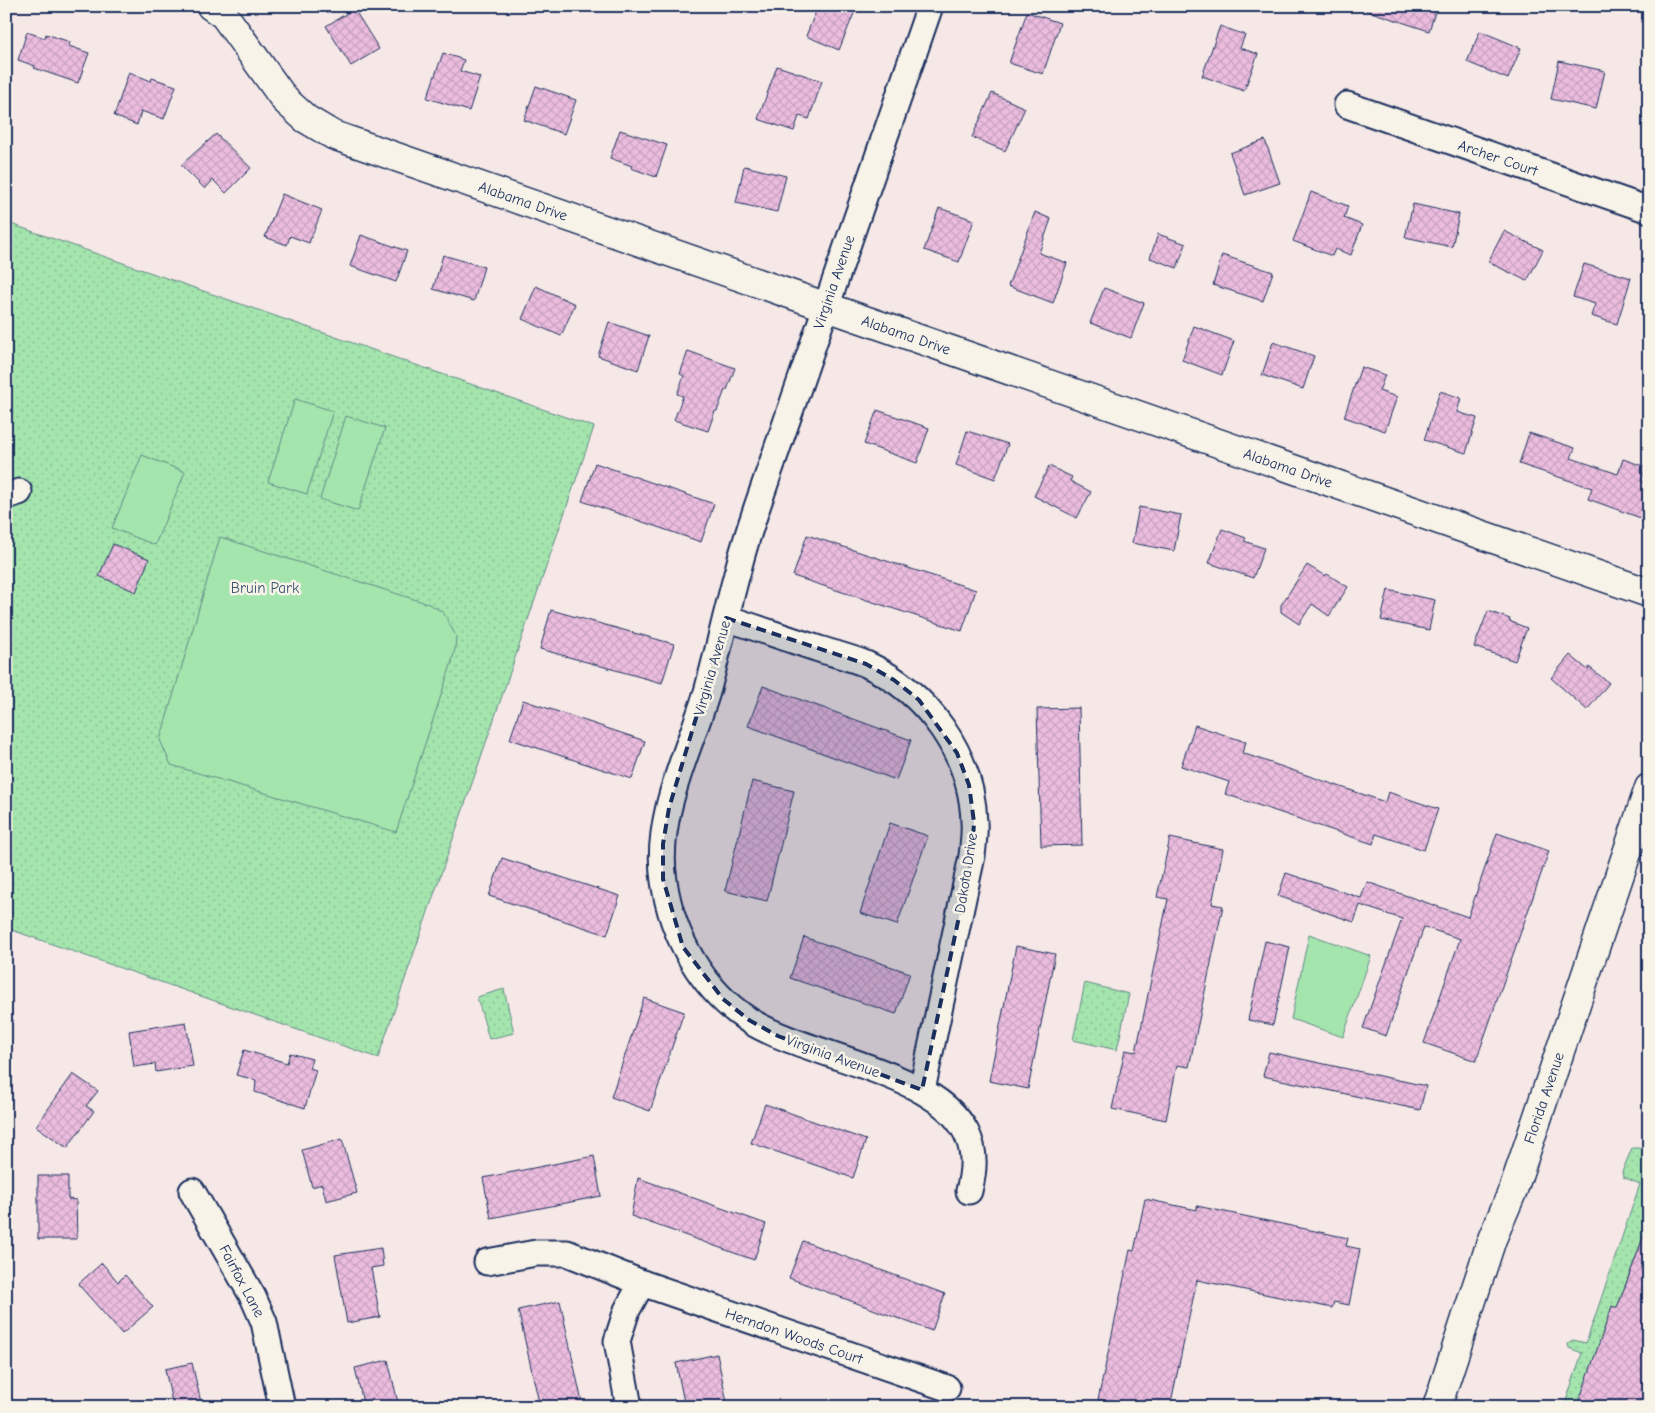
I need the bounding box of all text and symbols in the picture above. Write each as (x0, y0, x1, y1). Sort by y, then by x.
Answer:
street label: Archer Court (1456, 136, 1541, 180)
street label: Alabama Drive (476, 177, 570, 225)
street label: Virginia Avenue (809, 232, 859, 331)
street label: Alabama Drive (859, 311, 953, 359)
street label: Alabama Drive (1241, 444, 1335, 492)
park label: Bruin Park (231, 579, 300, 597)
street label: Virginia Avenue (690, 618, 734, 718)
street label: Dakota Drive (951, 831, 981, 914)
street label: Virginia Avenue (784, 1031, 883, 1081)
street label: Florida Avenue (1520, 1049, 1568, 1146)
street label: Fairfax Lane (215, 1242, 269, 1321)
street label: Herndon Woods Court (723, 1304, 866, 1368)

